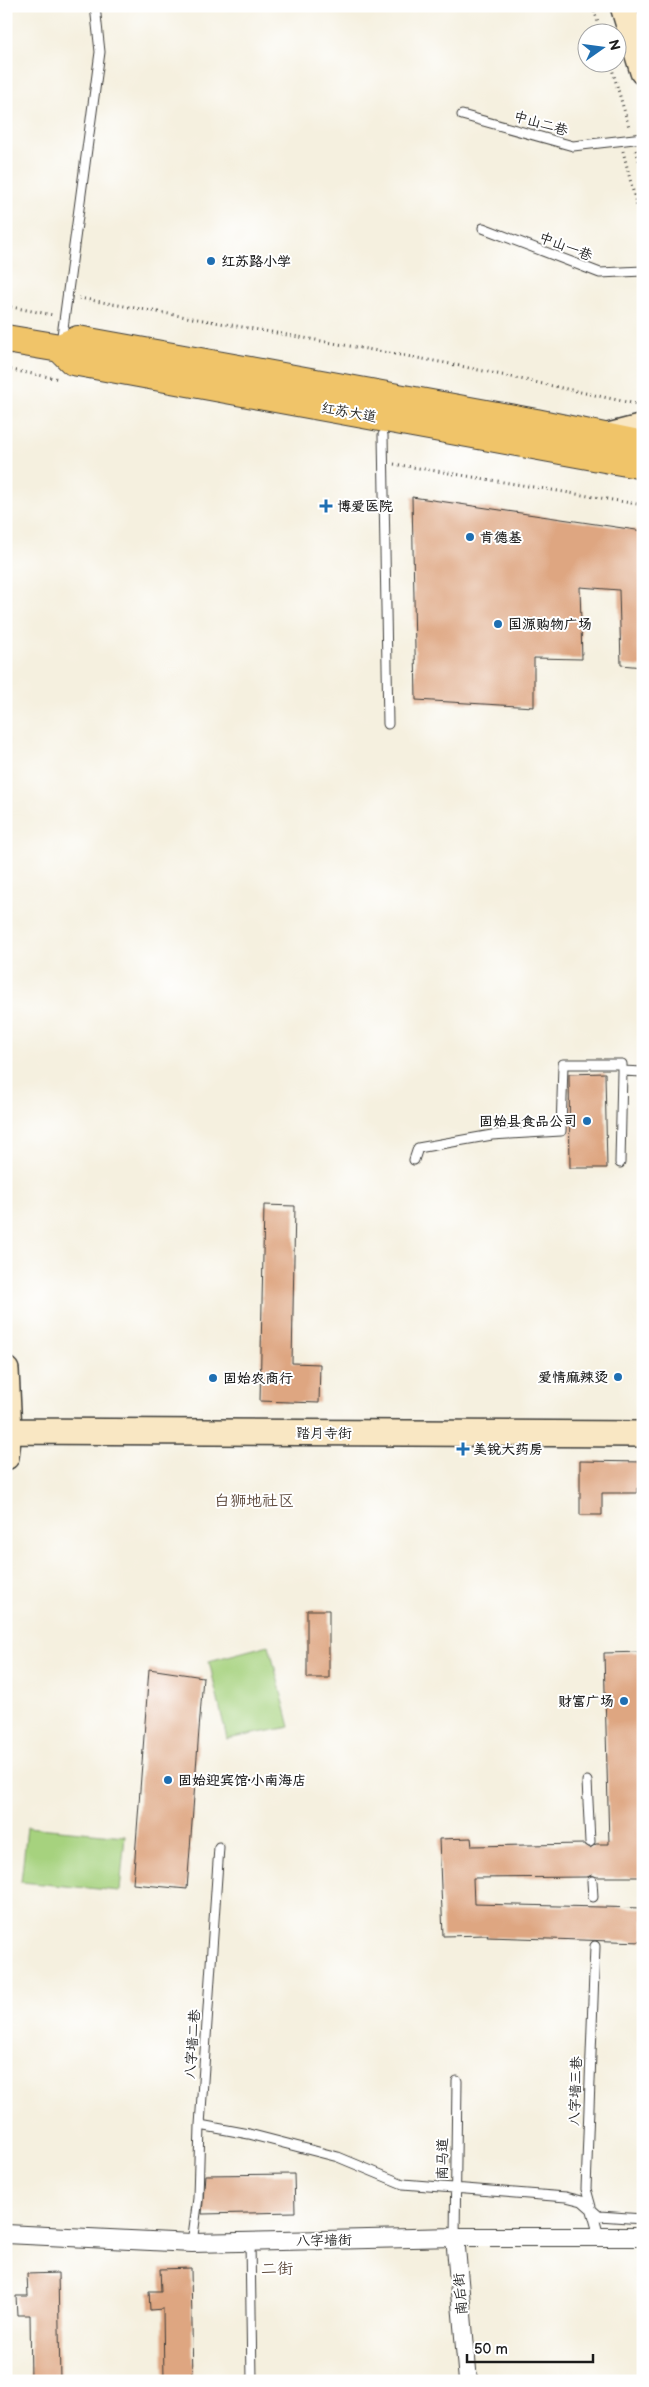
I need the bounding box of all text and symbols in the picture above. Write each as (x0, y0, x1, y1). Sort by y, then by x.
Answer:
north arrow (576, 22, 626, 72)
text: N (605, 38, 624, 52)
street label: 中山二巷 (512, 108, 571, 140)
street label: 中山一巷 (537, 228, 596, 265)
place label: 红苏路小学 (221, 253, 291, 270)
marker: 红苏路小学 (205, 255, 217, 267)
street label: 红苏大道 (320, 399, 378, 426)
place label: 博爱医院 (337, 498, 393, 515)
marker: 博爱医院 (319, 499, 333, 513)
place label: 肯德基 (480, 529, 522, 546)
marker: 肯德基 (464, 531, 476, 543)
place label: 国源购物广场 (508, 616, 592, 633)
marker: 国源购物广场 (492, 618, 504, 630)
place label: 固始县食品公司 (479, 1113, 577, 1130)
marker: 固始县食品公司 (581, 1115, 593, 1127)
place label: 爱情麻辣烫 (538, 1369, 608, 1386)
place label: 固始农商行 (223, 1370, 293, 1387)
marker: 爱情麻辣烫 (612, 1371, 624, 1383)
marker: 固始农商行 (207, 1372, 219, 1384)
street label: 踏月寺街 (296, 1425, 352, 1442)
place label: 美锐大药房 (473, 1441, 543, 1458)
marker: 美锐大药房 (457, 1443, 469, 1455)
district label: 白狮地社区 (214, 1492, 294, 1511)
place label: 财富广场 (558, 1693, 614, 1710)
marker: 财富广场 (618, 1695, 630, 1707)
place label: 固始迎宾馆·小南海店 (178, 1772, 306, 1789)
marker: 固始迎宾馆·小南海店 (162, 1774, 174, 1786)
street label: 八字墙二巷 (182, 2008, 203, 2080)
street label: 八字墙三巷 (566, 2055, 585, 2126)
street label: 南马道 (434, 2138, 451, 2180)
street label: 八字墙街 (296, 2232, 352, 2249)
district label: 二街 (261, 2260, 293, 2279)
street label: 南后街 (450, 2272, 471, 2316)
scale bar (467, 2332, 593, 2364)
text: 50 m (474, 2340, 508, 2359)

